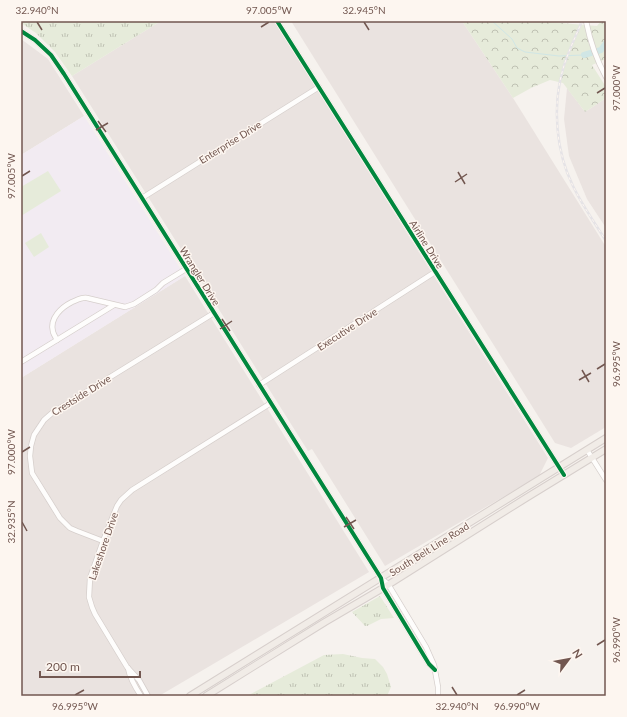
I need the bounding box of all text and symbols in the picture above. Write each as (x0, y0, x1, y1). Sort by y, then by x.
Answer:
text: 32.940°N (15, 4, 59, 16)
text: 97.005°W (246, 4, 293, 16)
text: 32.945°N (342, 4, 386, 16)
text: 97.000°W (610, 64, 622, 111)
street label: Enterprise Drive (197, 118, 263, 166)
text: 97.005°W (5, 152, 17, 199)
street label: Airline Drive (407, 218, 447, 270)
street label: Wrangler Drive (177, 245, 223, 307)
street label: Executive Drive (315, 305, 379, 353)
text: 96.995°W (610, 340, 622, 387)
street label: Crestside Drive (49, 372, 113, 418)
text: 97.000°W (5, 428, 17, 475)
text: 32.935°N (5, 500, 17, 544)
street label: Lakeshore Drive (86, 511, 120, 581)
street label: South Belt Line Road (387, 520, 471, 578)
text: 96.990°W (610, 616, 622, 663)
north arrow (549, 639, 589, 679)
text: N (570, 646, 586, 660)
scale bar (40, 653, 140, 679)
text: 200 m (46, 659, 80, 674)
text: 96.995°W (52, 700, 99, 712)
text: 32.940°N (435, 700, 479, 712)
text: 96.990°W (494, 700, 541, 712)

